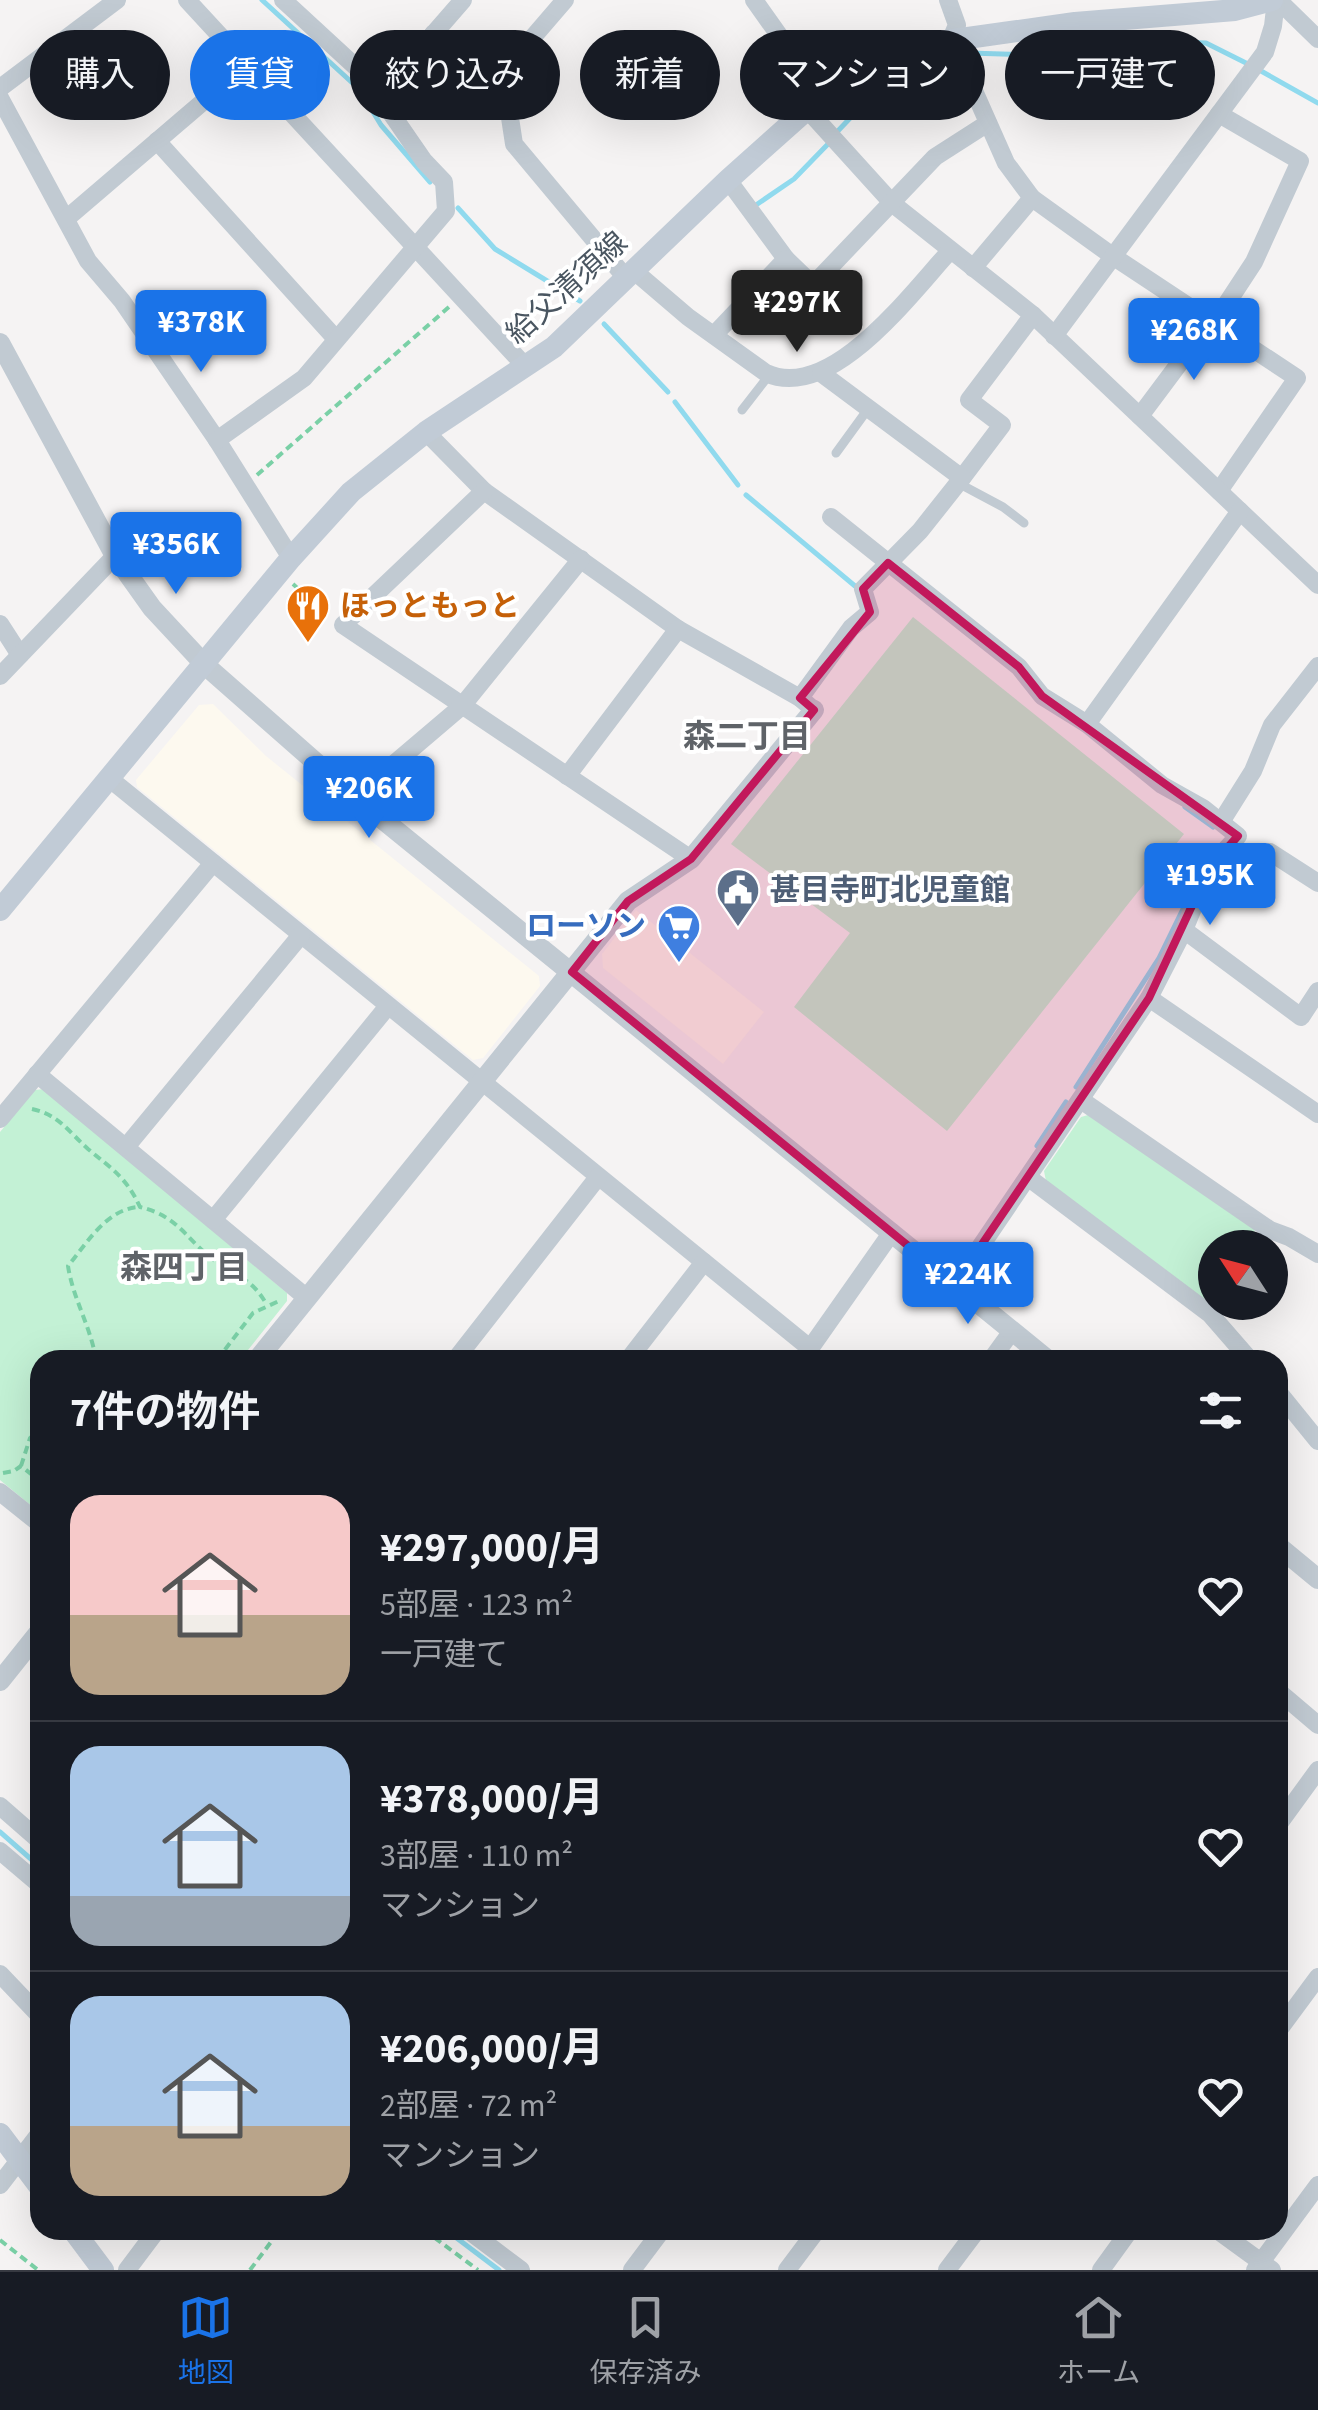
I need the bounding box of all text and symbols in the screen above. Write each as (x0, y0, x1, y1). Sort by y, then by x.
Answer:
chip: 購入 (30, 30, 170, 120)
chip: 賃貸 (190, 30, 330, 120)
chip: 絞り込み (350, 30, 560, 120)
chip: 新着 (580, 30, 720, 120)
chip: マンション (740, 30, 985, 120)
chip: 一戸建て (1005, 30, 1215, 120)
street label: 給父清須線 (497, 222, 637, 354)
pin: ¥297K (727, 270, 867, 355)
text: ¥297K (753, 279, 841, 325)
pin: ¥378K (131, 290, 271, 375)
pin: ¥268K (1124, 298, 1264, 383)
text: ¥378K (157, 299, 245, 345)
text: ¥268K (1150, 307, 1238, 353)
pin: ¥356K (106, 512, 246, 597)
text: ¥356K (132, 521, 220, 567)
restaurant icon: ほっともっと (285, 583, 331, 644)
place label: ほっともっと (340, 585, 520, 628)
district label: 森二丁目 (683, 714, 811, 760)
pin: ¥206K (299, 756, 439, 841)
text: ¥206K (325, 765, 413, 811)
pin: ¥195K (1140, 843, 1280, 928)
text: ¥195K (1166, 852, 1254, 898)
public building icon: 甚目寺町北児童館 (715, 867, 761, 928)
place label: 甚目寺町北児童館 (770, 869, 1010, 912)
supermarket icon: ローソン (656, 903, 702, 964)
place label: ローソン (526, 905, 646, 948)
north arrow (1198, 1230, 1288, 1320)
map controls (1198, 1230, 1288, 1320)
pin: ¥224K (898, 1242, 1038, 1327)
district label: 森四丁目 (120, 1245, 248, 1291)
text: ¥224K (924, 1251, 1012, 1297)
text: 7件の物件 (70, 1383, 260, 1443)
icon: filters (1193, 1383, 1248, 1438)
text: ¥297,000/月 (380, 1518, 604, 1578)
icon: home (150, 1535, 270, 1655)
icon: heart (1193, 1568, 1248, 1623)
text: 5部屋 · 123 m² (380, 1582, 573, 1628)
text: 一戸建て (380, 1632, 508, 1678)
text: ¥378,000/月 (380, 1769, 604, 1829)
icon: home (150, 1786, 270, 1906)
icon: heart (1193, 1819, 1248, 1874)
text: 3部屋 · 110 m² (380, 1833, 573, 1879)
text: マンション (380, 1883, 540, 1929)
text: ¥206,000/月 (380, 2019, 604, 2079)
icon: home (150, 2036, 270, 2156)
icon: heart (1193, 2069, 1248, 2124)
text: 2部屋 · 72 m² (380, 2083, 557, 2129)
text: マンション (380, 2133, 540, 2179)
tab: 地図 (178, 2290, 234, 2393)
tab: 保存済み (589, 2290, 701, 2393)
tab: ホーム (1057, 2290, 1140, 2393)

